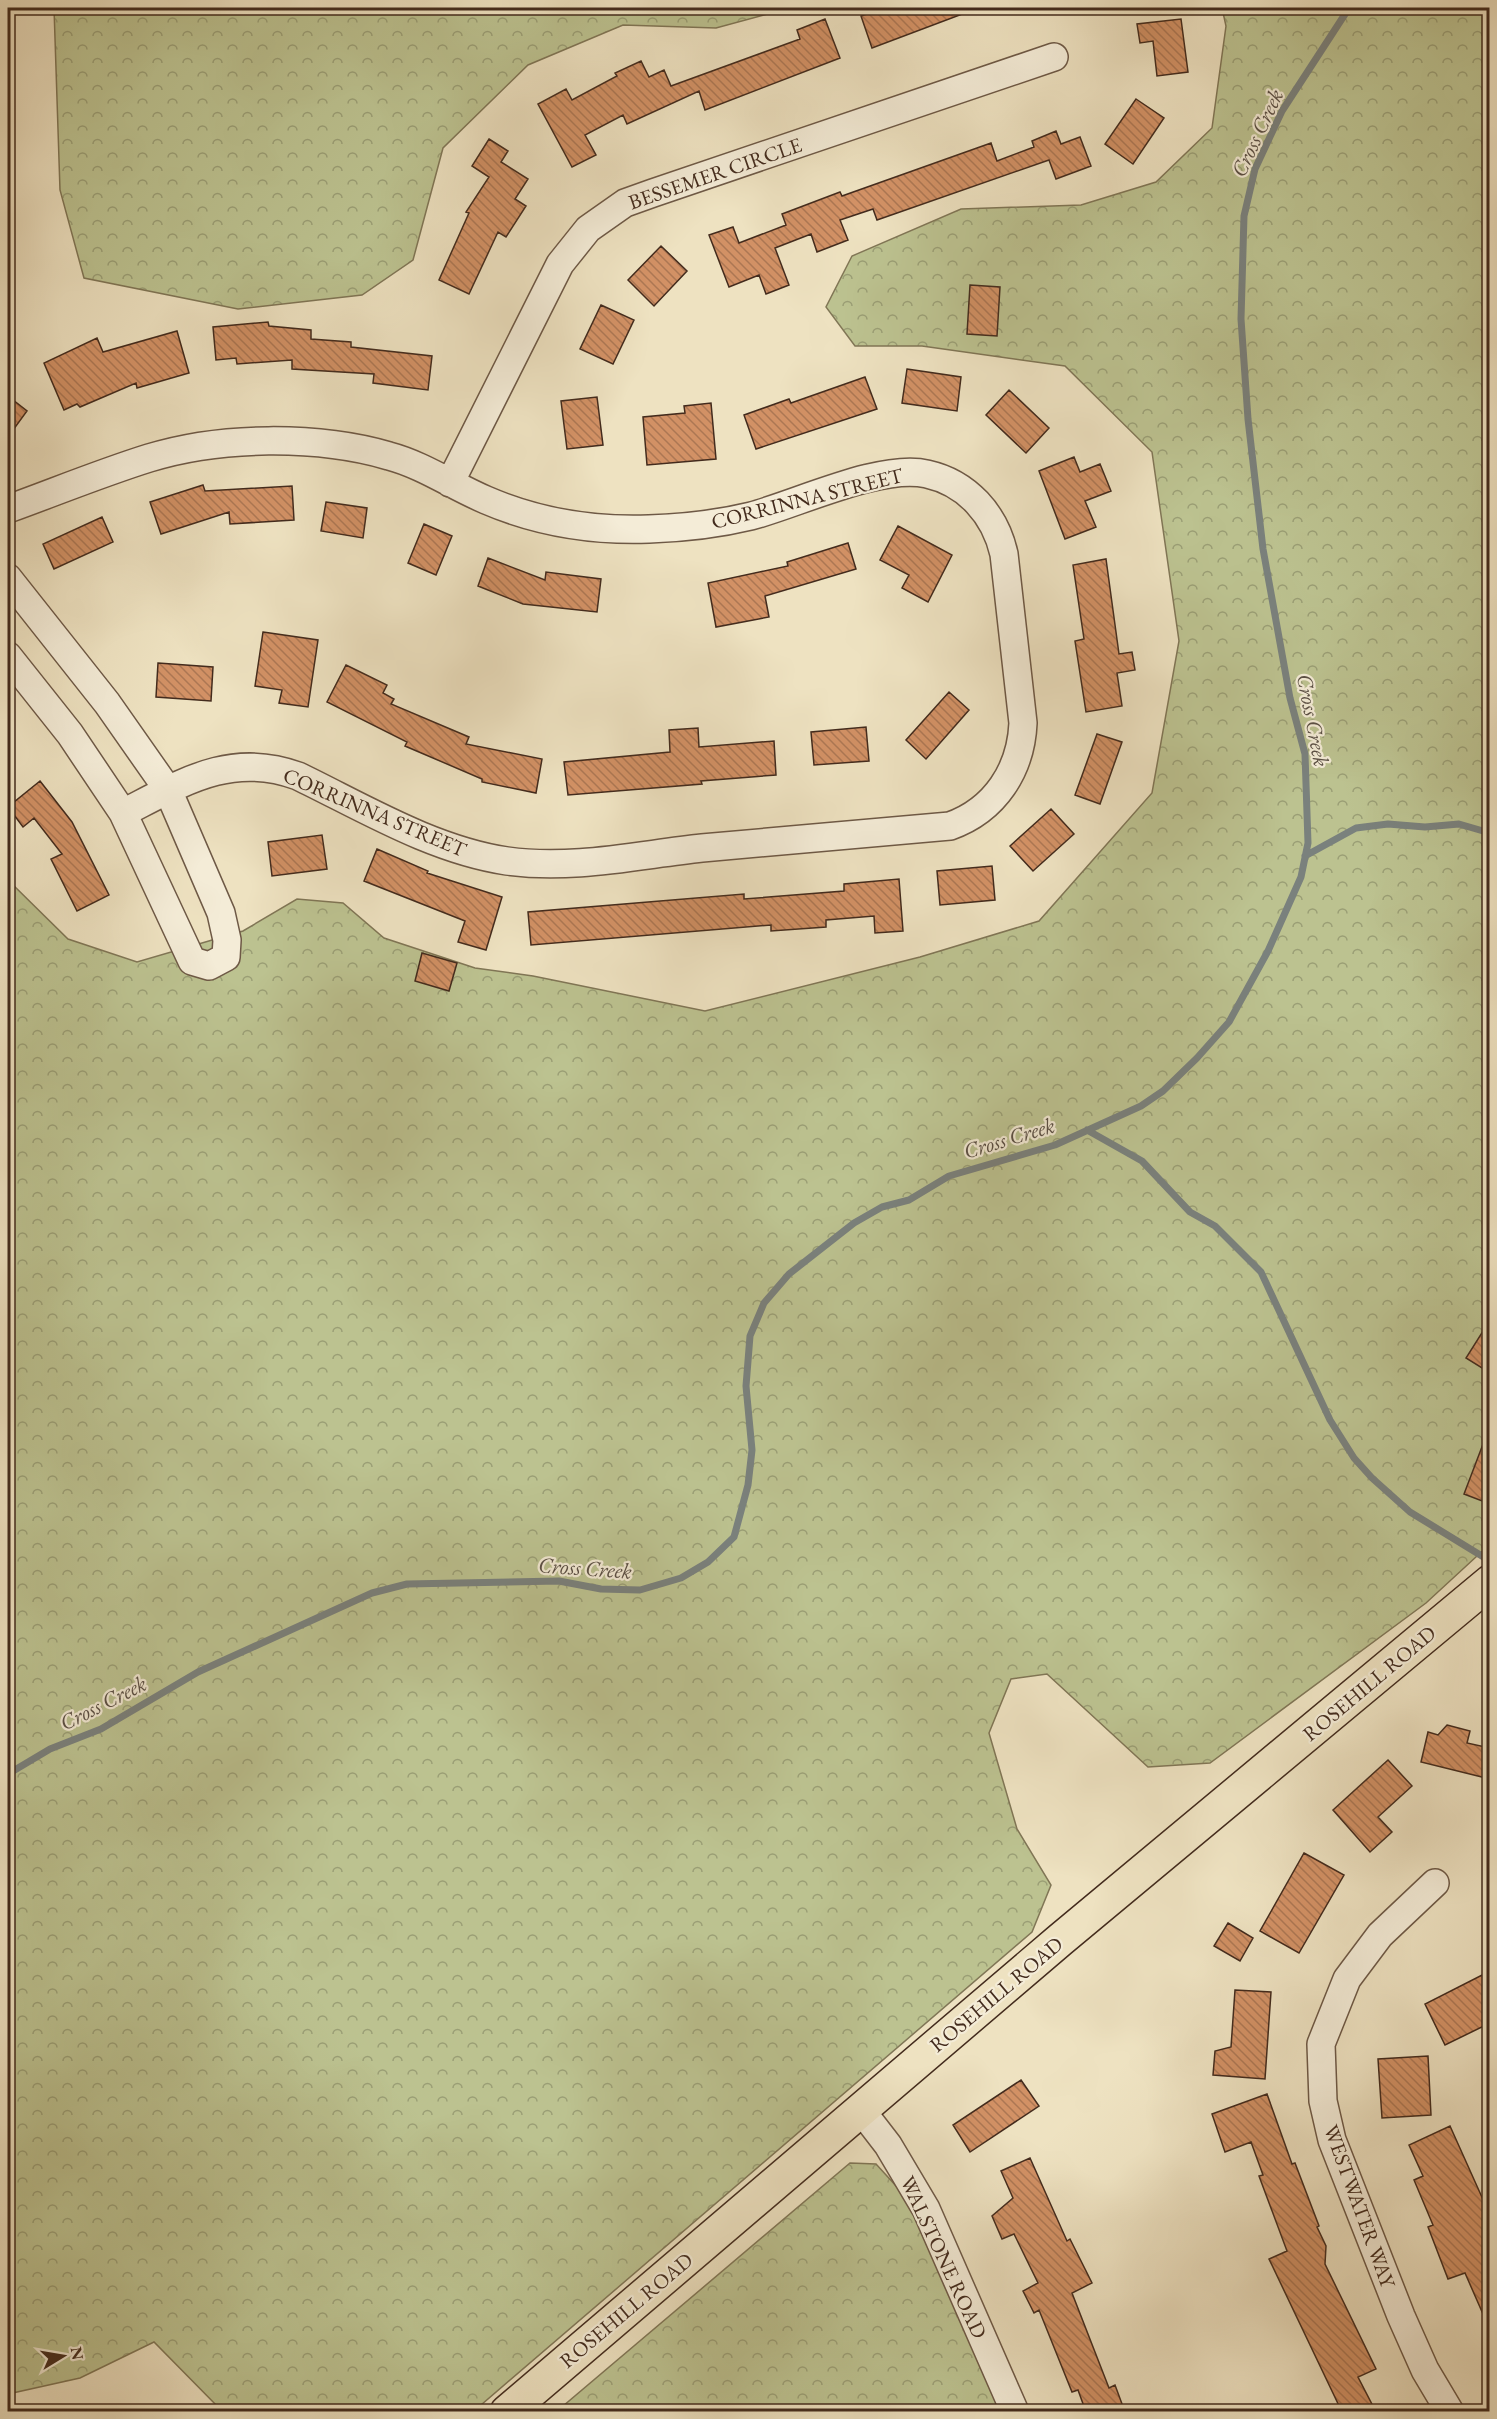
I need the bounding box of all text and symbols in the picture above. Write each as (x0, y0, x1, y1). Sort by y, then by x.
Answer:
water label: Cross Creek (1224, 84, 1290, 182)
street label: BESSEMER CIRCLE (625, 131, 805, 215)
street label: CORRINNA STREET (708, 461, 907, 535)
water label: Cross Creek (1290, 671, 1336, 769)
street label: CORRINNA STREET (279, 761, 472, 863)
water label: Cross Creek (960, 1110, 1058, 1166)
water label: Cross Creek (537, 1550, 633, 1586)
street label: ROSEHILL ROAD (1297, 1619, 1441, 1747)
water label: Cross Creek (55, 1669, 151, 1737)
street label: ROSEHILL ROAD (924, 1930, 1068, 2058)
street label: WESTWATER WAY (1318, 2121, 1403, 2293)
street label: WALSTONE ROAD (895, 2171, 994, 2343)
street label: ROSEHILL ROAD (554, 2246, 698, 2374)
north arrow (33, 2326, 93, 2386)
text: N (66, 2345, 89, 2362)

